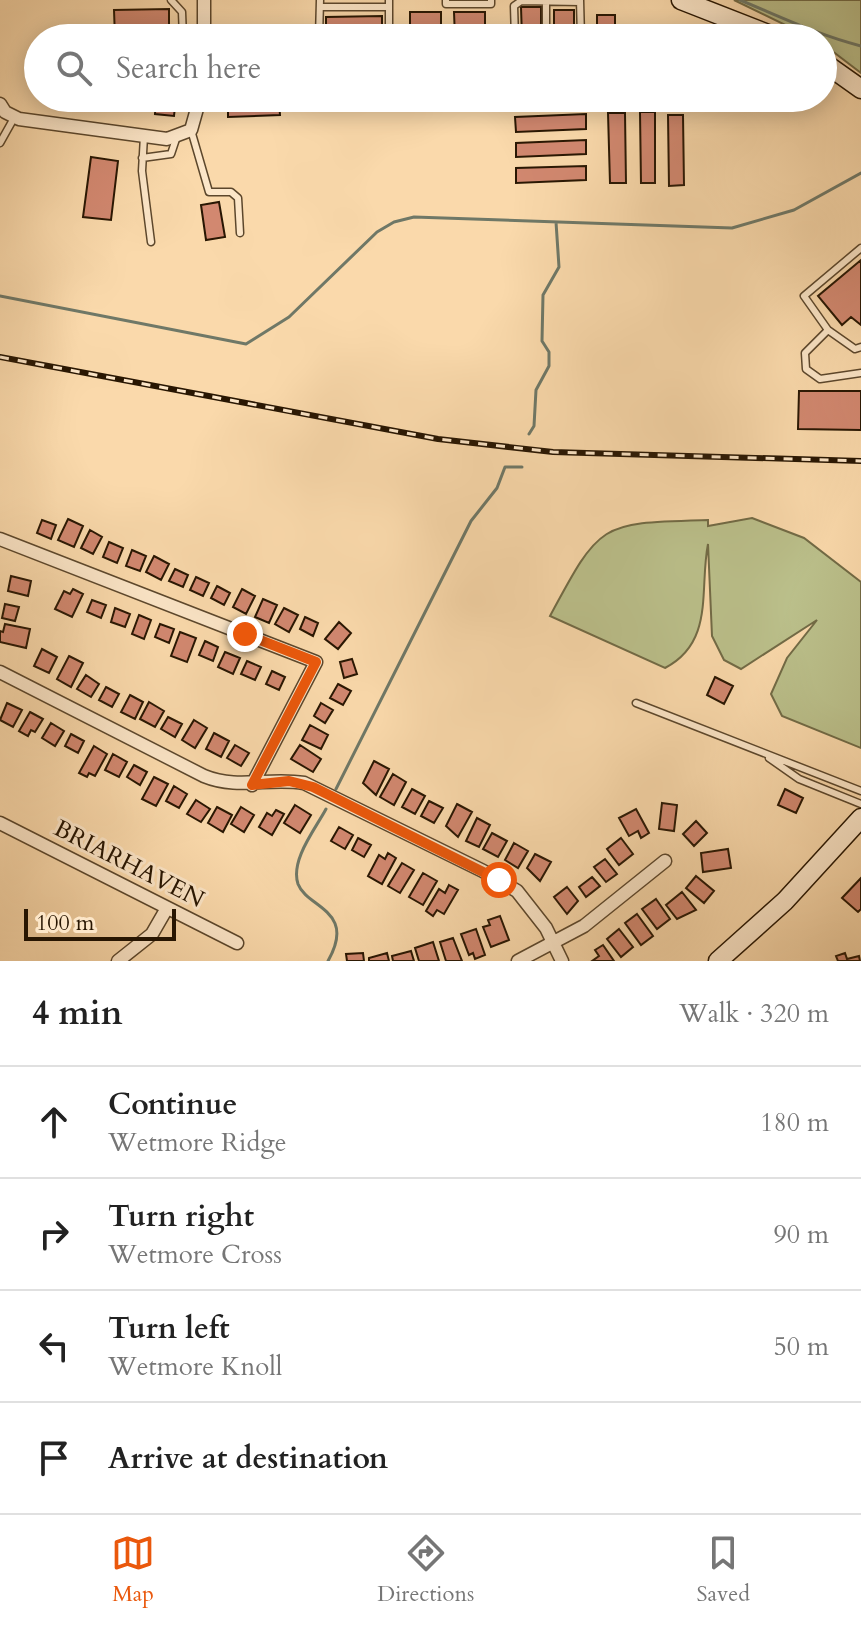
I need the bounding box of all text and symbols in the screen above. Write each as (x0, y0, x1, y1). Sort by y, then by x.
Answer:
search box (24, 24, 837, 112)
icon: search (52, 46, 96, 90)
text: Search here (116, 48, 261, 89)
route end (227, 616, 263, 652)
street label: BRIARHAVEN (48, 812, 210, 916)
route start (481, 862, 517, 898)
scale bar (24, 905, 176, 941)
text: 100 m (36, 908, 94, 938)
text: 4 min (32, 990, 123, 1036)
text: Walk · 320 m (679, 996, 829, 1031)
text: Continue (108, 1084, 237, 1125)
icon: ahead (32, 1100, 76, 1144)
text: 180 m (760, 1105, 829, 1140)
text: Wetmore Ridge (108, 1125, 287, 1160)
text: Turn right (108, 1196, 254, 1237)
icon: right (32, 1212, 76, 1256)
text: 90 m (773, 1217, 829, 1252)
text: Wetmore Cross (108, 1237, 282, 1272)
text: Turn left (108, 1308, 230, 1349)
icon: left (32, 1324, 76, 1368)
text: 50 m (773, 1329, 829, 1364)
text: Wetmore Knoll (108, 1349, 282, 1384)
icon: arrive (32, 1436, 76, 1480)
text: Arrive at destination (108, 1438, 388, 1479)
tab: Map (111, 1531, 155, 1609)
tab: Directions (377, 1531, 474, 1609)
tab: Saved (697, 1531, 750, 1609)

